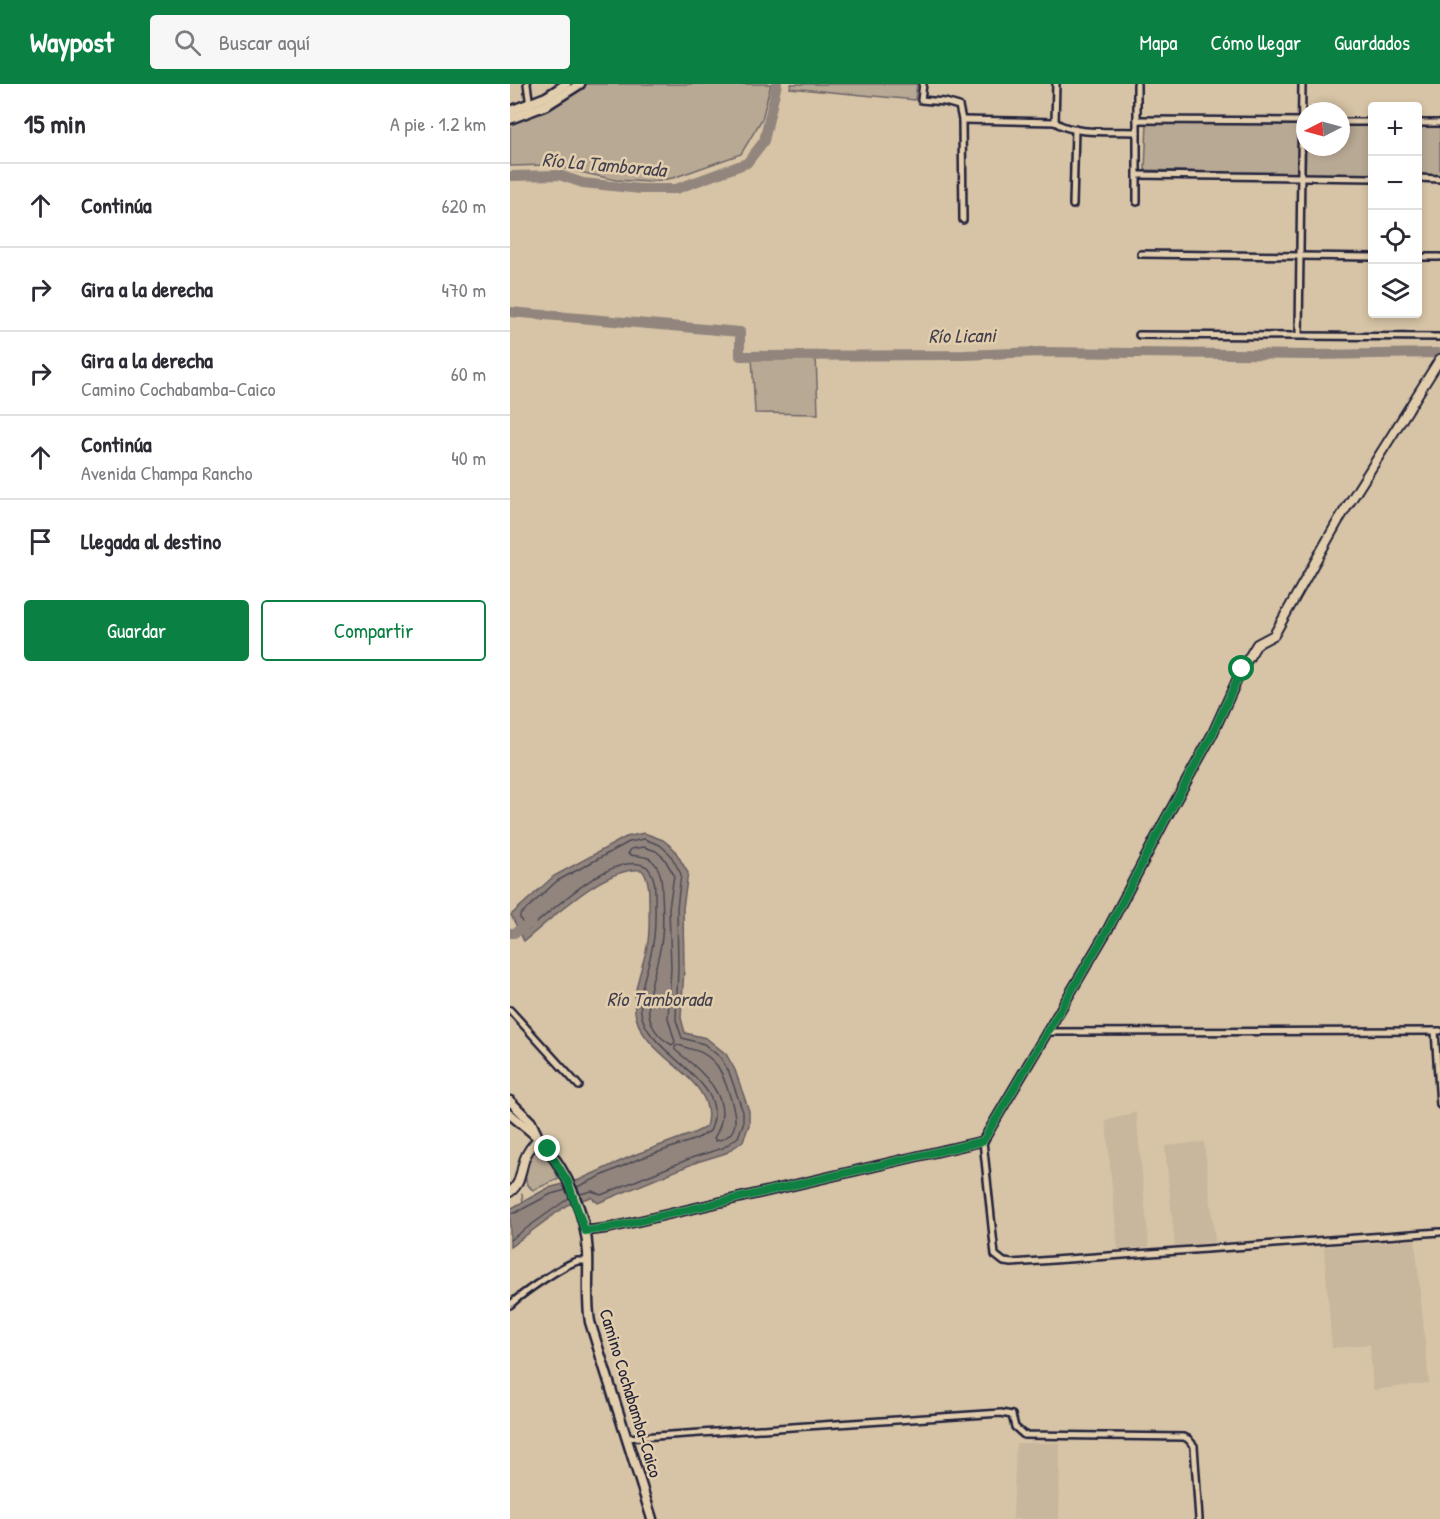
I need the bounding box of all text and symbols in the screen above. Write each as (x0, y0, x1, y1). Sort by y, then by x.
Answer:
search box (150, 15, 570, 69)
text: Waypost (30, 23, 114, 61)
icon: search (171, 26, 204, 59)
text: Buscar aquí (219, 27, 310, 57)
text: Mapa (1139, 28, 1177, 57)
text: Cómo llegar (1210, 28, 1301, 57)
text: Guardados (1334, 28, 1410, 57)
north arrow (1296, 102, 1350, 156)
map controls (1368, 102, 1422, 318)
button: + (1368, 102, 1422, 156)
text: 15 min (24, 106, 86, 141)
text: A pie · 1.2 km (390, 110, 486, 137)
water label: Río La Tamborada (541, 145, 669, 183)
button: − (1368, 156, 1422, 210)
icon: ahead (24, 189, 57, 222)
text: Continúa (81, 190, 152, 220)
text: 620 m (442, 192, 486, 219)
button: locate (1368, 210, 1422, 264)
button: layers (1368, 264, 1422, 318)
icon: right (24, 273, 57, 306)
text: Gira a la derecha (81, 274, 213, 304)
text: 470 m (441, 276, 486, 303)
water label: Río Licani (928, 321, 998, 349)
text: Gira a la derecha (81, 345, 213, 375)
icon: right (24, 357, 57, 390)
text: 60 m (451, 360, 486, 387)
text: Camino Cochabamba-Caico (81, 375, 276, 402)
text: Continúa (81, 429, 152, 459)
icon: ahead (24, 441, 57, 474)
text: 40 m (451, 444, 486, 471)
text: Avenida Champa Rancho (81, 459, 252, 486)
icon: arrive (24, 525, 57, 558)
text: Llegada al destino (81, 526, 221, 556)
button: Guardar (24, 600, 249, 661)
button: Compartir (261, 600, 486, 661)
route start (1228, 655, 1254, 681)
water label: Río Tamborada (607, 985, 713, 1012)
route end (534, 1135, 560, 1161)
street label: Camino Cochabamba-Caico (593, 1306, 669, 1480)

